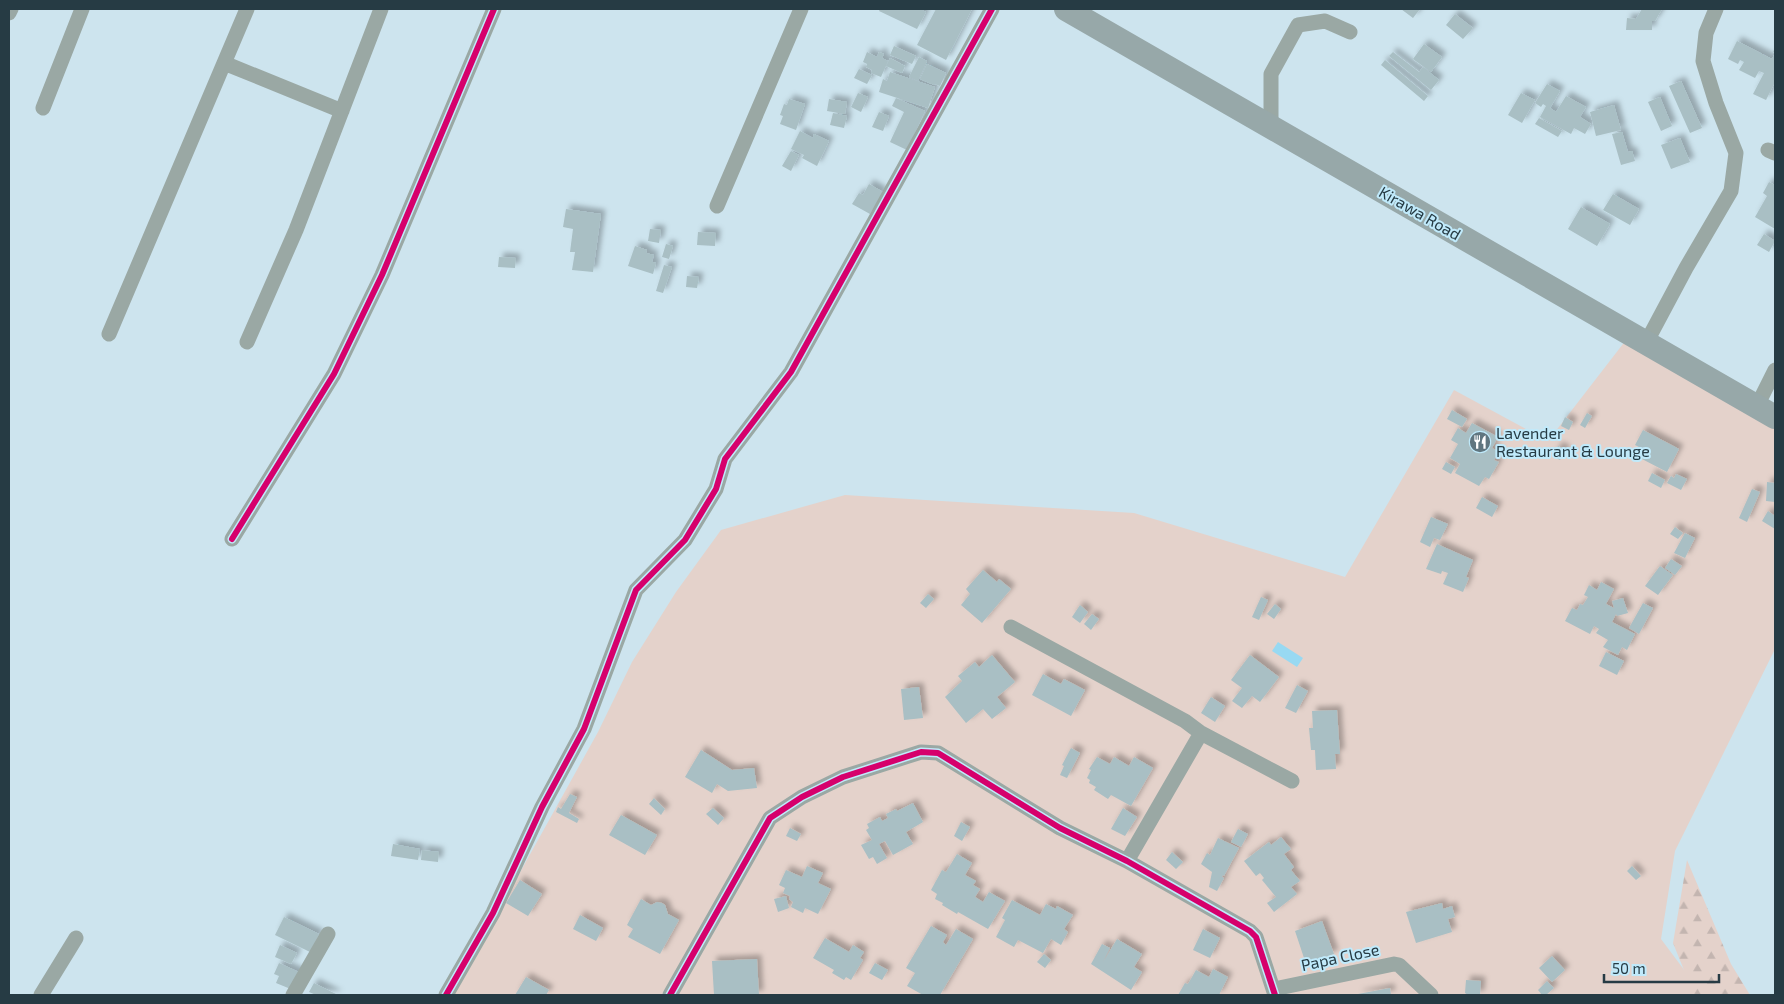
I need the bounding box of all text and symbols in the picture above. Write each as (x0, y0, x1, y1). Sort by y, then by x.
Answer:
street label: Kirawa Road (1376, 182, 1464, 244)
place label: Lavender Restaurant & Lounge (1496, 423, 1650, 460)
restaurant icon: Lavender Restaurant & Lounge (1468, 430, 1492, 454)
street label: Papa Close (1299, 939, 1381, 974)
scale bar (1604, 952, 1719, 984)
text: 50 m (1612, 959, 1646, 977)

